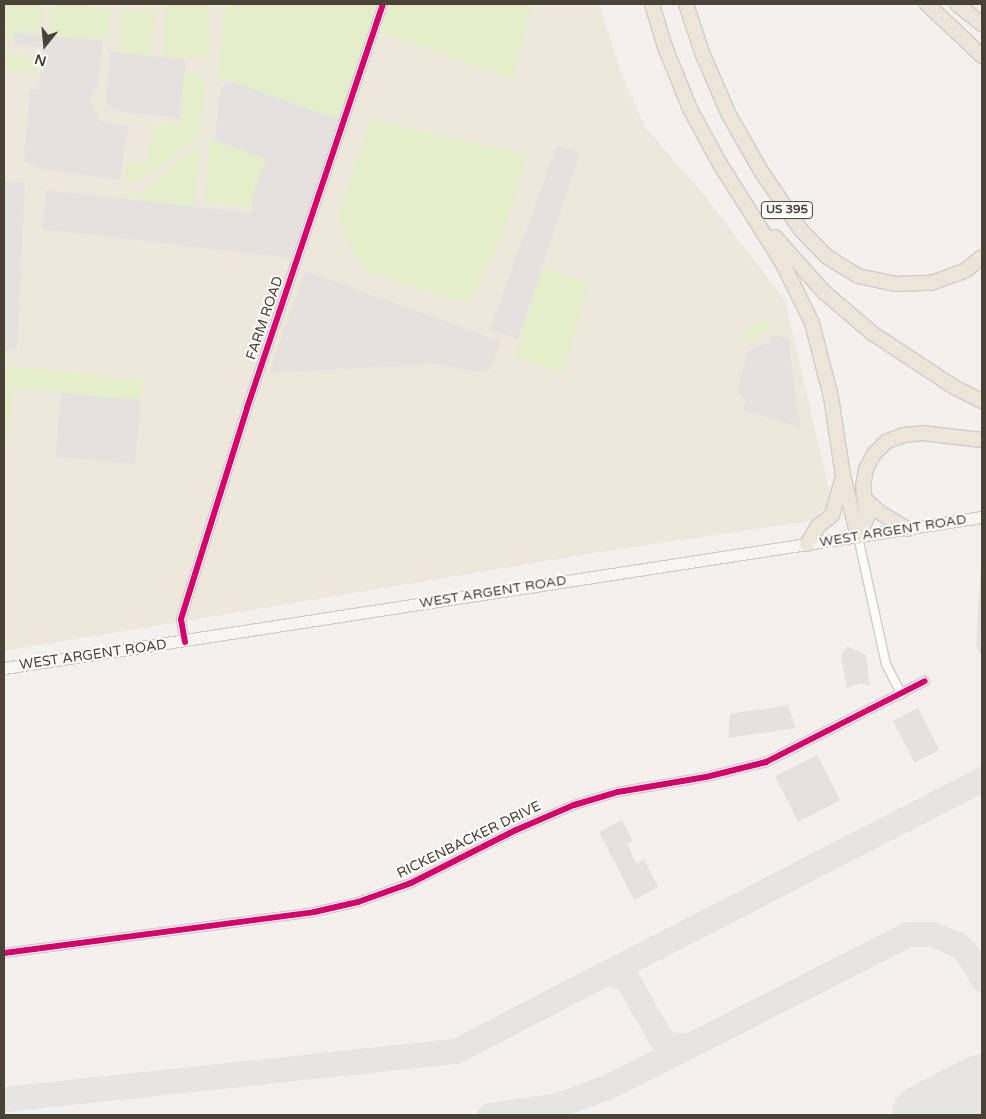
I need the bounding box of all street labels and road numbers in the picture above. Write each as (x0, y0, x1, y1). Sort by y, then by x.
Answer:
road number: US 395 (761, 200, 813, 220)
street label: FARM ROAD (243, 274, 287, 362)
street label: WEST ARGENT ROAD (818, 511, 968, 551)
street label: WEST ARGENT ROAD (418, 572, 568, 612)
street label: WEST ARGENT ROAD (18, 636, 168, 674)
street label: RICKENBACKER DRIVE (394, 798, 544, 882)

